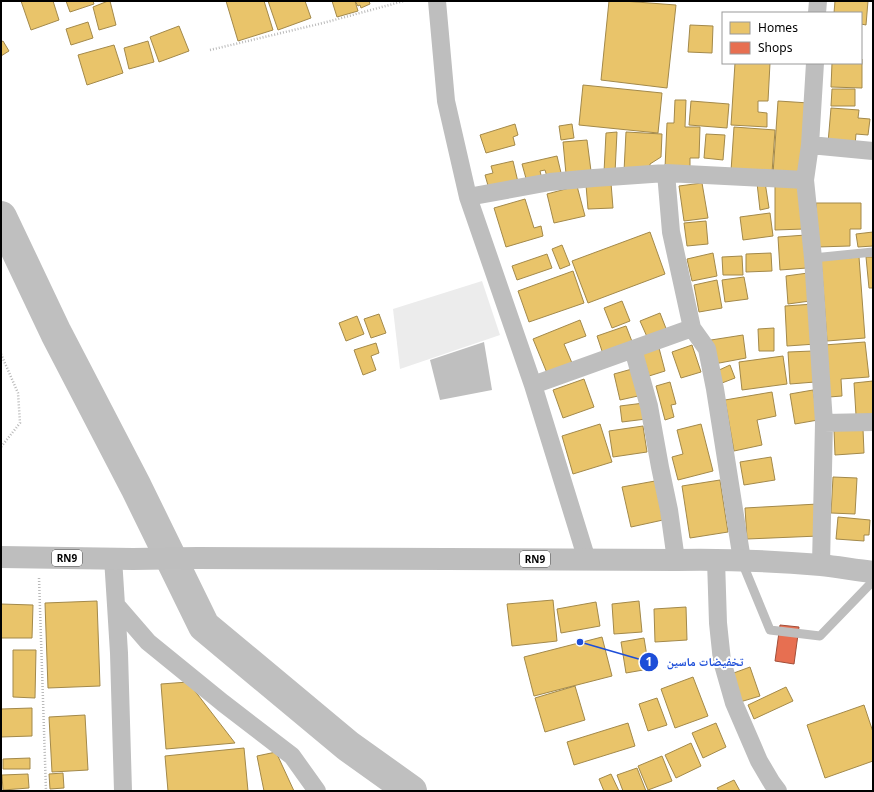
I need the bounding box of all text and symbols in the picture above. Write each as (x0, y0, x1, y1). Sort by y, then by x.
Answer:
legend (722, 12, 862, 64)
text: Homes (758, 19, 798, 36)
text: Shops (758, 39, 793, 56)
road number: RN9 (52, 550, 82, 566)
road number: RN9 (520, 551, 550, 567)
callout: تخفيضات ماسين (639, 650, 752, 674)
text: 1 (646, 653, 652, 670)
text: تخفيضات ماسين (667, 653, 744, 670)

